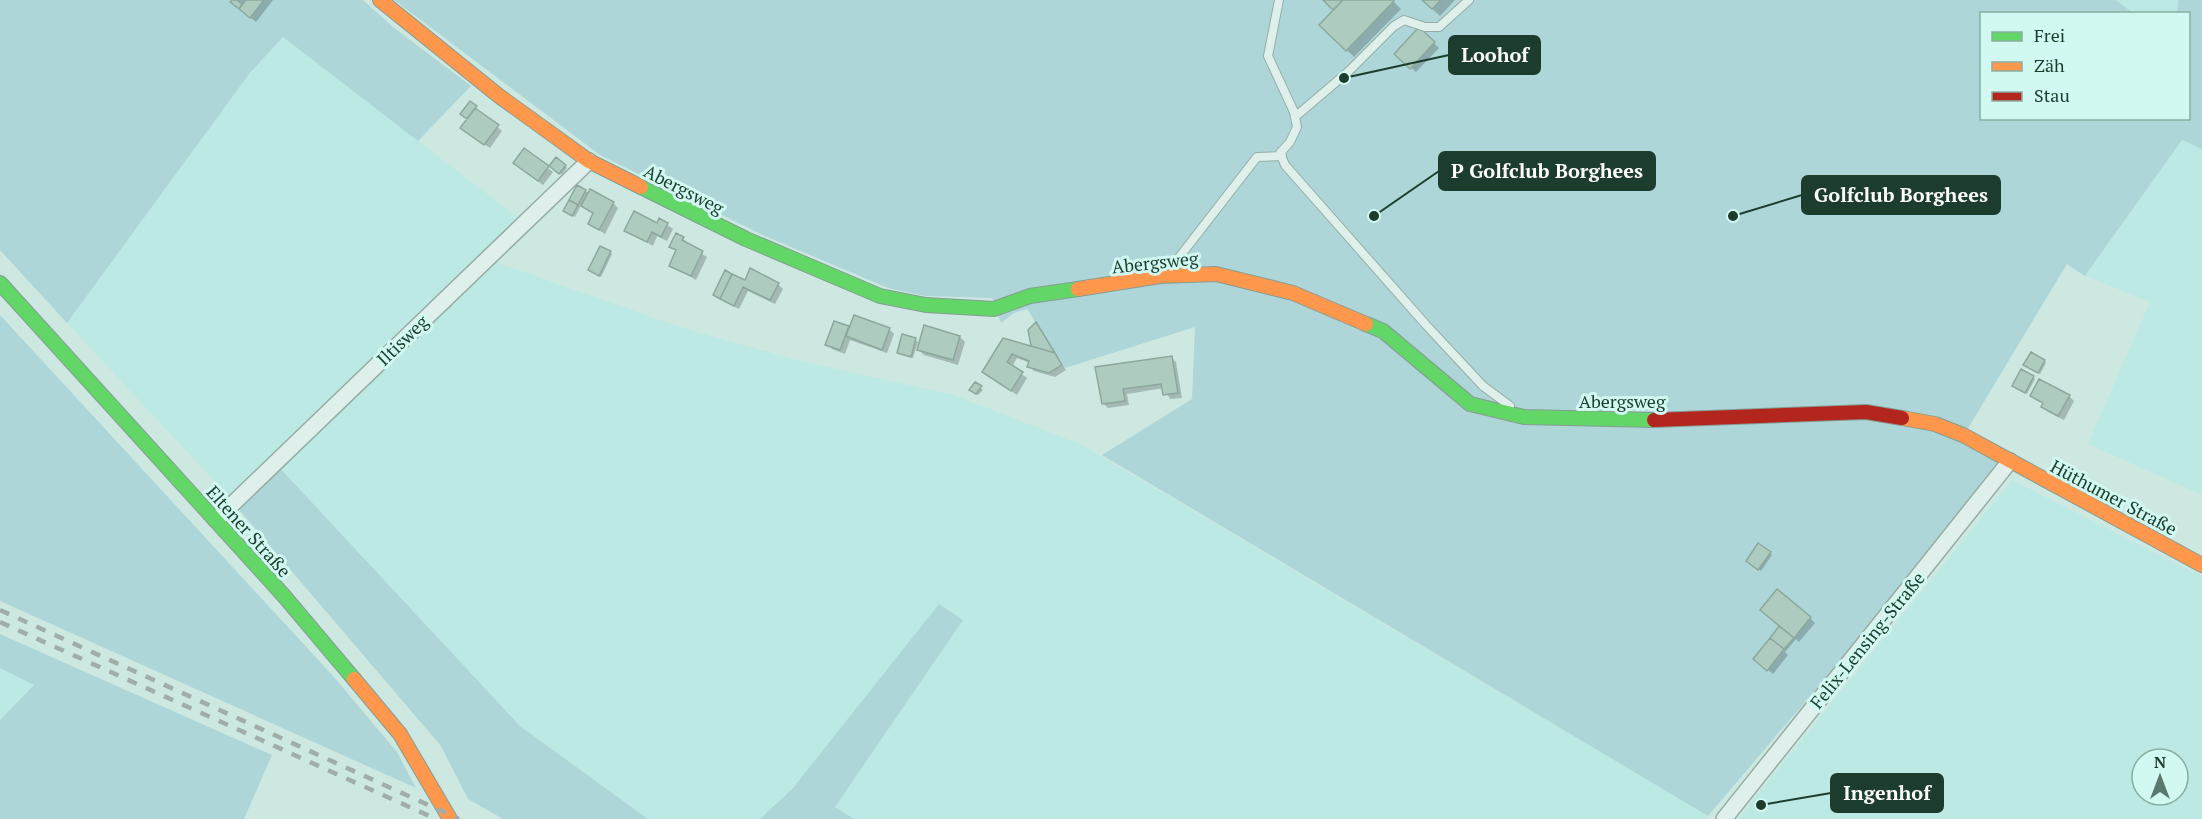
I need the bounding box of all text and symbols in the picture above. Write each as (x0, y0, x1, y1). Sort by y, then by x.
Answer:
legend (1980, 12, 2190, 120)
text: Frei (2034, 23, 2065, 47)
callout: Loohof (1449, 36, 1540, 74)
text: Loohof (1461, 41, 1530, 68)
text: Zäh (2034, 53, 2065, 77)
text: Stau (2034, 83, 2070, 107)
callout: P Golfclub Borghees (1439, 152, 1655, 190)
text: P Golfclub Borghees (1451, 157, 1643, 184)
street label: Abergsweg (640, 159, 729, 220)
callout: Golfclub Borghees (1802, 176, 2000, 214)
text: Golfclub Borghees (1814, 181, 1988, 208)
street label: Abergsweg (1111, 245, 1200, 278)
street label: Iltisweg (371, 309, 433, 371)
street label: Abergsweg (1579, 389, 1666, 413)
street label: Hüthumer Straße (2047, 454, 2181, 540)
street label: Eltener Straße (201, 480, 297, 582)
street label: Felix-Lensing-Straße (1804, 567, 1930, 713)
north arrow (2130, 747, 2190, 807)
text: N (2154, 751, 2166, 773)
callout: Ingenhof (1831, 774, 1943, 812)
text: Ingenhof (1843, 779, 1932, 806)

